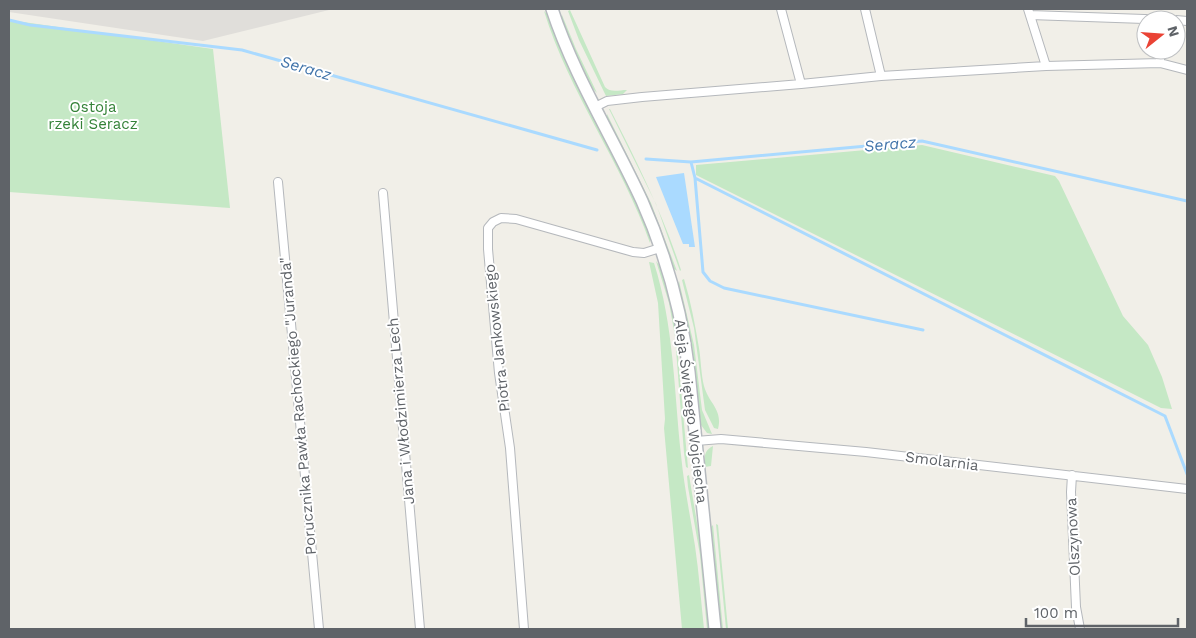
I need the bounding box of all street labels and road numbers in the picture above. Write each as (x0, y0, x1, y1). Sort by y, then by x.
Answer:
street label: Porucznika Pawła Rachockiego "Juranda" (276, 256, 320, 556)
street label: Piotra Jankowskiego (480, 263, 514, 413)
street label: Jana i Włodzimierza Lech (384, 317, 418, 505)
street label: Aleja Świętego Wojciecha (671, 318, 712, 505)
street label: Smolarnia (904, 448, 980, 474)
street label: Olszynowa (1062, 497, 1084, 577)

